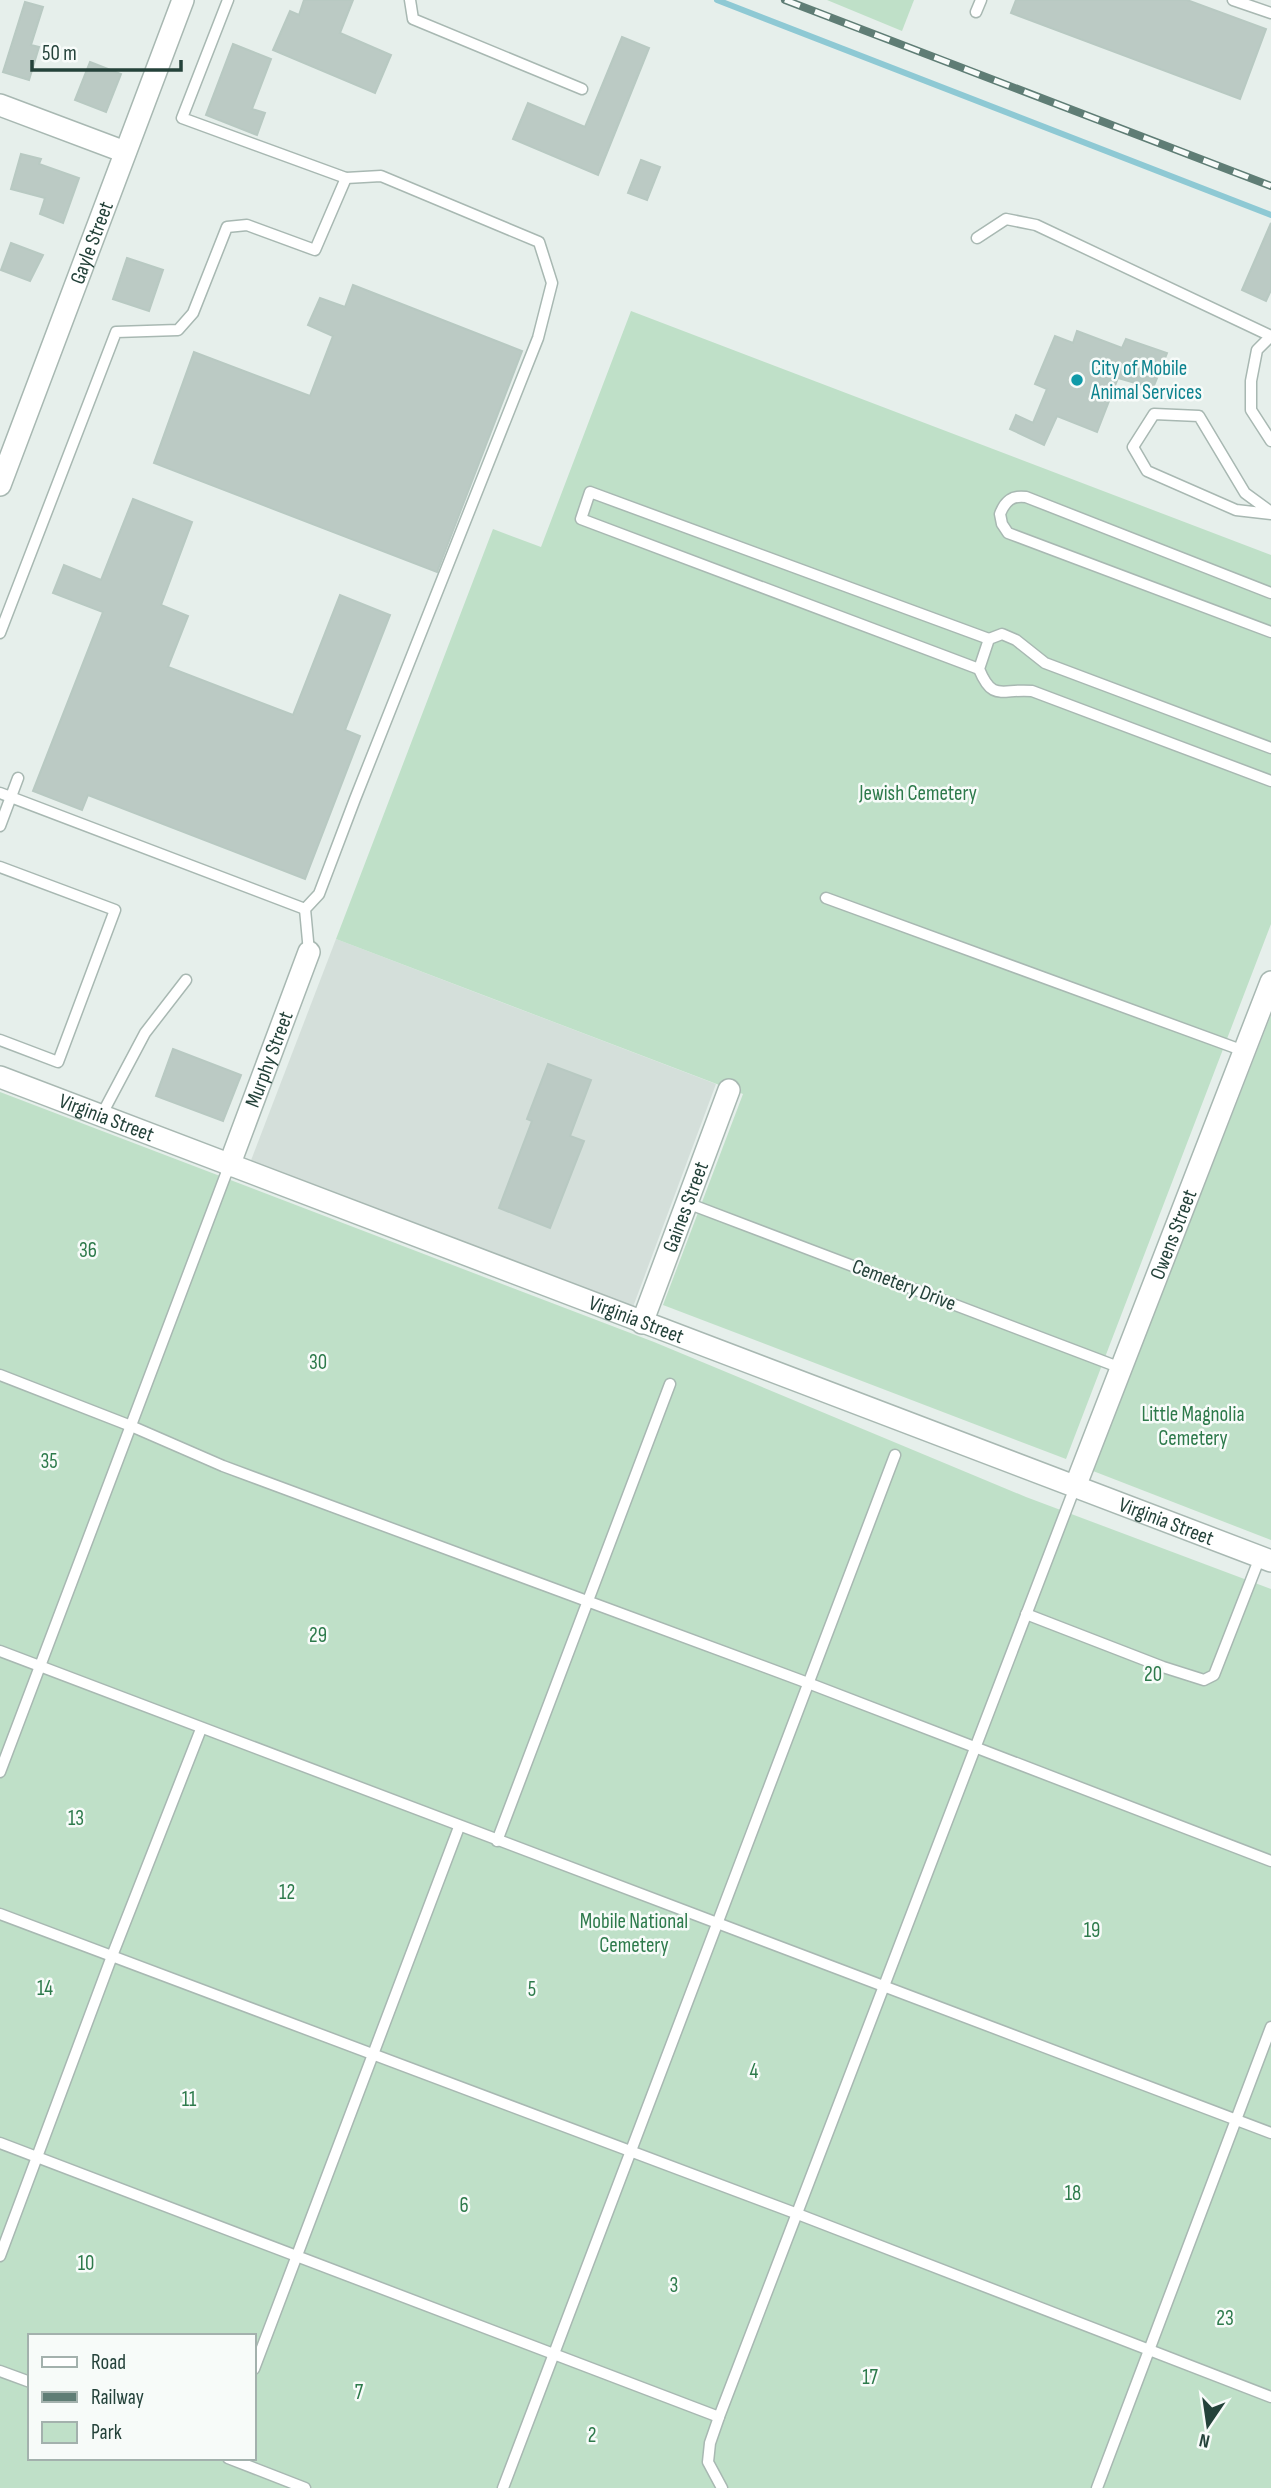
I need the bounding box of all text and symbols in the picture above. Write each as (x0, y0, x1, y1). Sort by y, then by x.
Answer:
scale bar (32, 28, 180, 72)
text: 50 m (42, 41, 77, 66)
street label: Gayle Street (64, 198, 118, 288)
place label: City of Mobile Animal Services (1090, 356, 1202, 405)
marker: City of Mobile Animal Services (1069, 372, 1085, 388)
park label: Jewish Cemetery (858, 781, 977, 806)
street label: Murphy Street (240, 1008, 298, 1111)
street label: Virginia Street (55, 1088, 158, 1147)
street label: Gaines Street (657, 1158, 714, 1256)
street label: Owens Street (1144, 1186, 1202, 1283)
park label: 36 (79, 1238, 97, 1263)
street label: Cemetery Drive (849, 1254, 959, 1316)
street label: Virginia Street (585, 1290, 688, 1349)
park label: 30 (309, 1350, 327, 1375)
park label: Little Magnolia Cemetery (1141, 1402, 1245, 1451)
park label: 35 (40, 1449, 58, 1474)
street label: Virginia Street (1115, 1492, 1217, 1551)
park label: 29 (309, 1623, 327, 1648)
park label: 20 (1144, 1662, 1162, 1687)
park label: 13 (68, 1806, 84, 1831)
park label: 12 (279, 1880, 295, 1905)
park label: Mobile National Cemetery (580, 1909, 688, 1958)
park label: 19 (1084, 1918, 1100, 1943)
park label: 14 (37, 1976, 53, 2001)
park label: 5 (528, 1977, 536, 2002)
park label: 4 (750, 2059, 759, 2084)
park label: 11 (182, 2087, 197, 2112)
park label: 18 (1065, 2181, 1081, 2206)
park label: 6 (459, 2193, 469, 2218)
park label: 10 (78, 2251, 94, 2276)
park label: 3 (670, 2273, 678, 2298)
park label: 23 (1216, 2306, 1234, 2331)
legend (28, 2334, 256, 2460)
text: Road (91, 2350, 126, 2375)
park label: 17 (862, 2365, 878, 2390)
park label: 7 (355, 2380, 364, 2405)
text: Railway (91, 2385, 144, 2410)
north arrow (1173, 2390, 1243, 2460)
text: Park (91, 2420, 122, 2445)
park label: 2 (588, 2423, 596, 2448)
text: N (1197, 2428, 1212, 2452)

